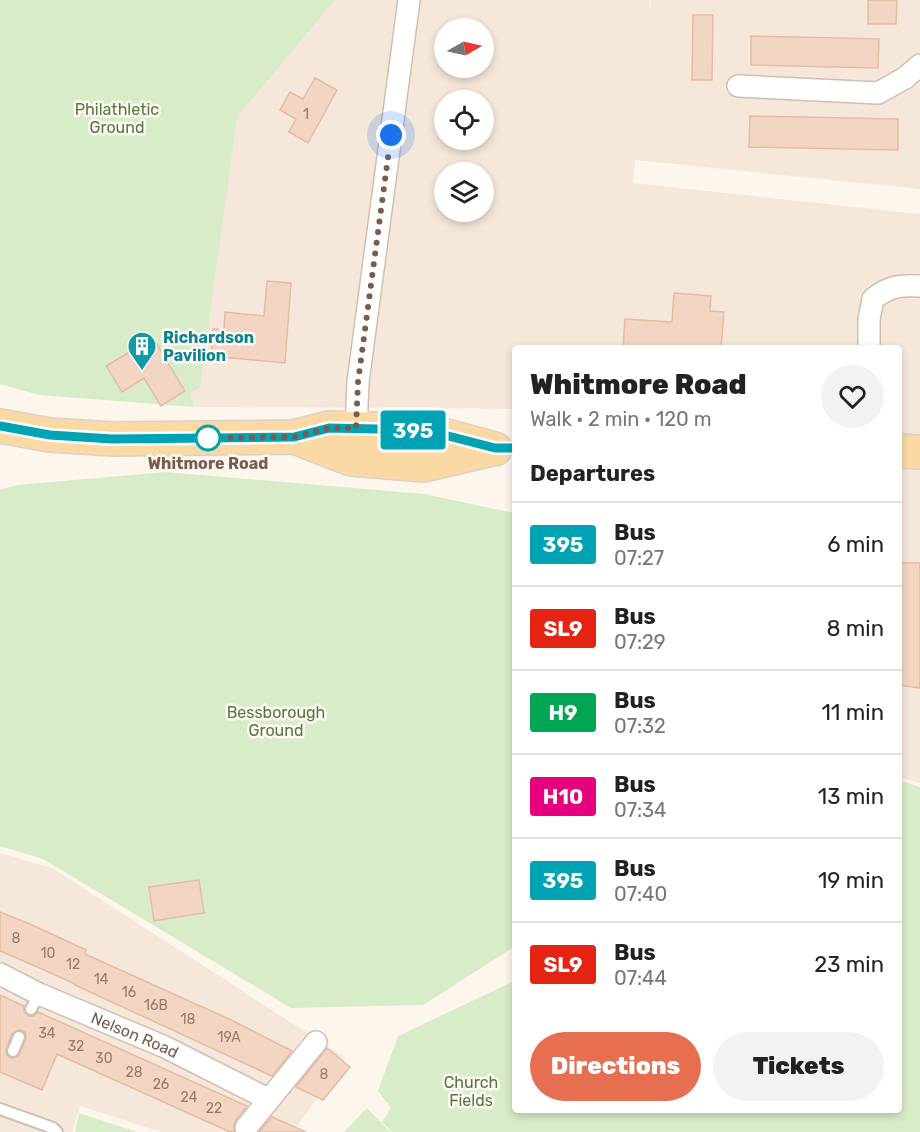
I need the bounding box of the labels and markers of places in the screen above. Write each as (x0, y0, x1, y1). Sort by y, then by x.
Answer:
place label: Richardson Pavilion (163, 328, 254, 365)
building icon: Richardson Pavilion (126, 330, 158, 372)
marker: Whitmore Road (195, 425, 221, 451)
place label: Whitmore Road (148, 454, 268, 473)

